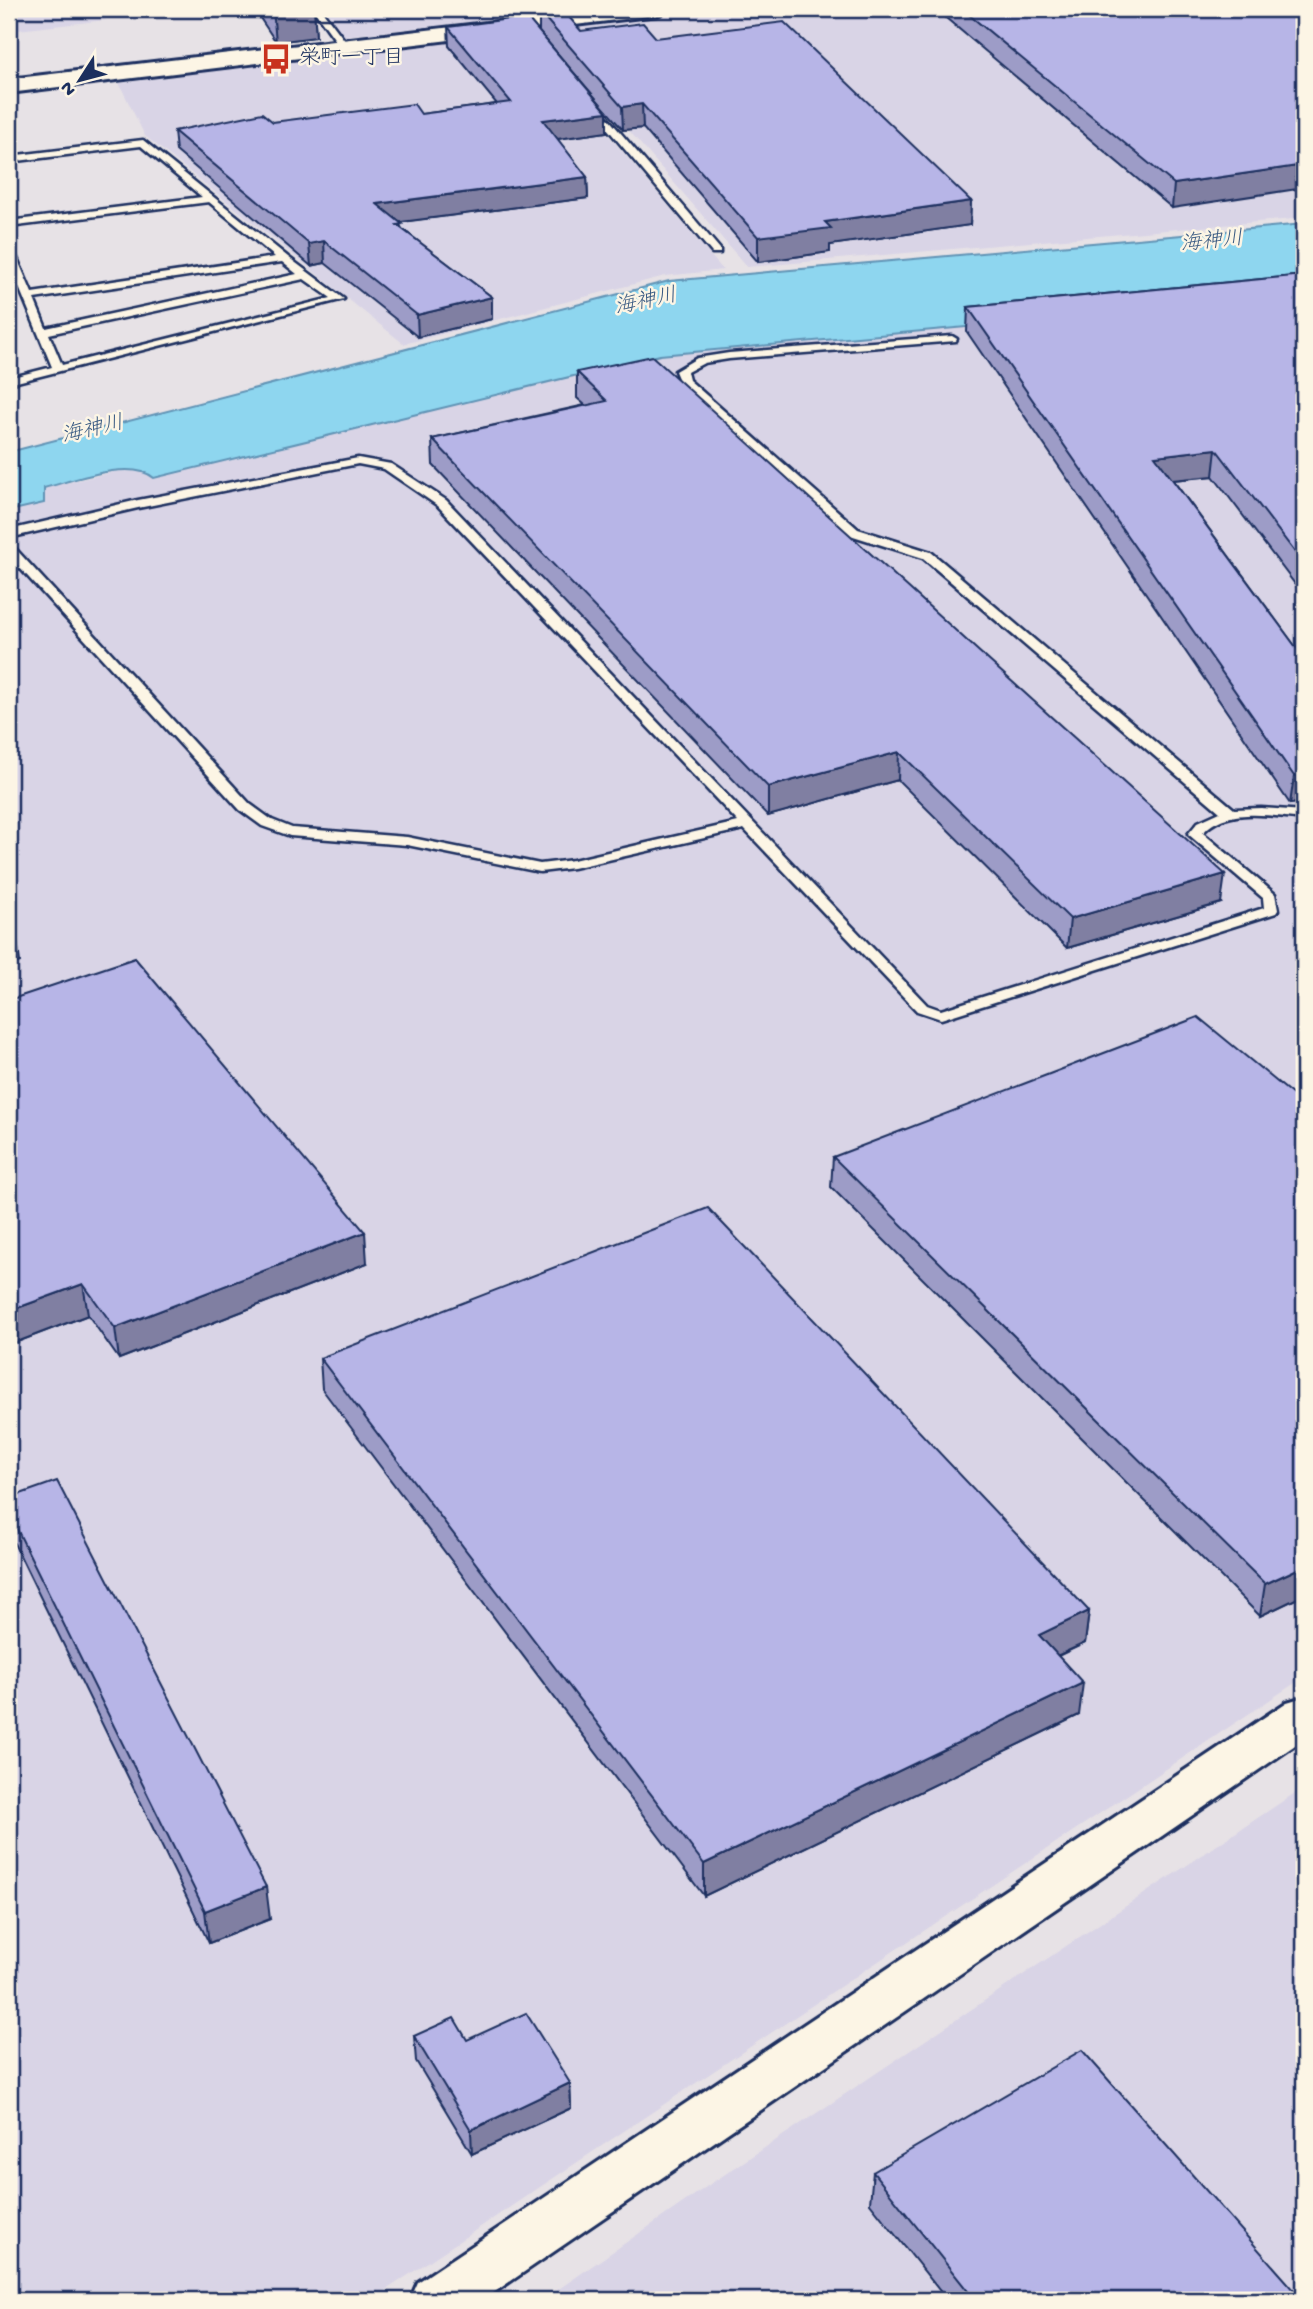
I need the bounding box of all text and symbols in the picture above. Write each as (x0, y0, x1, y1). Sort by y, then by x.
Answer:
bus stop icon: 栄町一丁目 (259, 42, 293, 76)
north arrow (46, 46, 116, 116)
place label: 栄町一丁目 (299, 46, 404, 72)
text: N (56, 76, 82, 100)
water label: 海神川 (1179, 226, 1245, 259)
water label: 海神川 (612, 283, 679, 322)
water label: 海神川 (59, 411, 127, 450)

